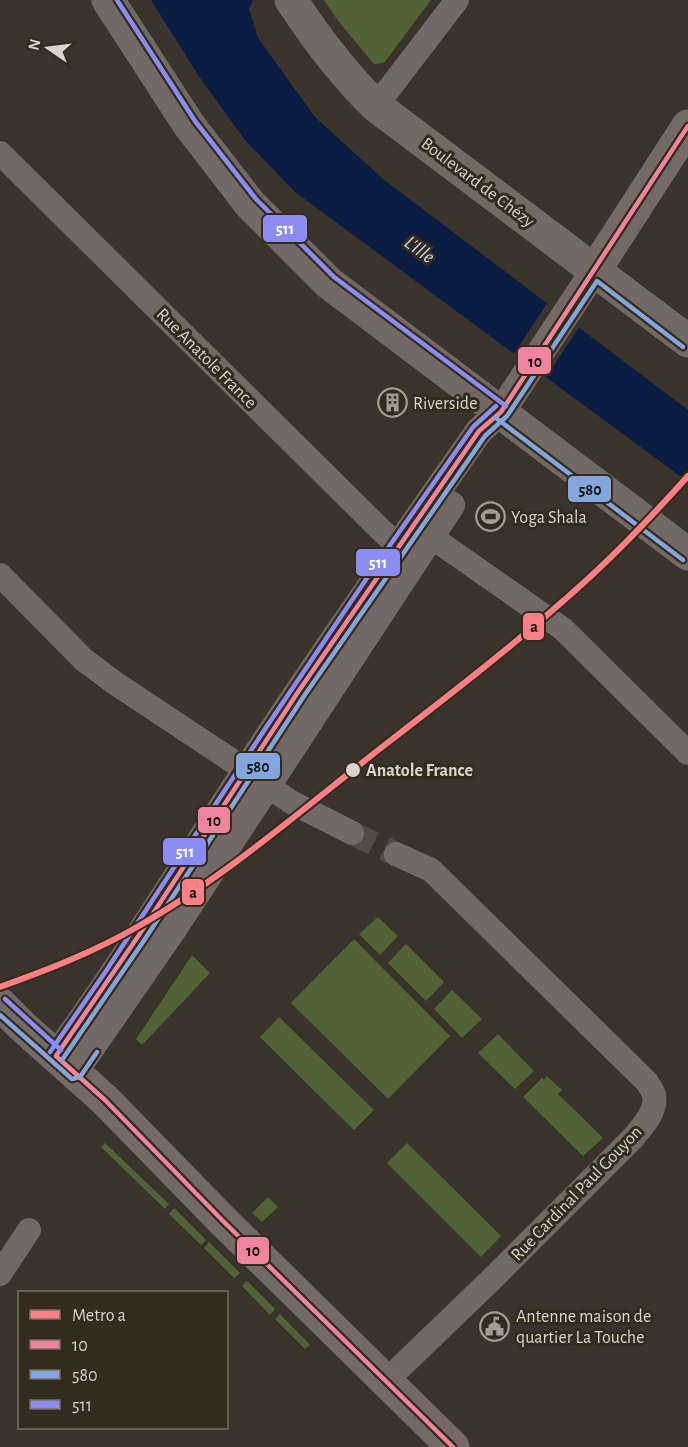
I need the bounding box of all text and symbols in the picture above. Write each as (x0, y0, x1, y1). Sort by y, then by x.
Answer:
north arrow (18, 18, 78, 78)
text: N (25, 37, 44, 52)
street label: Boulevard de Chézy (417, 135, 538, 231)
line badge: 511 (262, 214, 308, 243)
text: 511 (276, 221, 294, 237)
water label: L'Ille (401, 232, 438, 268)
street label: Rue Anatole France (153, 305, 260, 412)
line badge: 10 (517, 346, 552, 375)
text: 10 (528, 354, 542, 370)
building icon: Riverside (376, 387, 408, 419)
place label: Riverside (413, 395, 477, 413)
line badge: 580 (567, 475, 612, 503)
text: 580 (578, 482, 602, 498)
sports icon: Yoga Shala (474, 501, 506, 533)
place label: Yoga Shala (511, 509, 587, 527)
line badge: 511 (355, 548, 401, 577)
text: 511 (369, 555, 387, 571)
line badge: a (522, 612, 545, 641)
text: a (530, 619, 538, 635)
line badge: 580 (235, 752, 281, 780)
text: 580 (246, 759, 270, 775)
marker: Anatole France (344, 761, 362, 779)
place label: Anatole France (366, 762, 473, 780)
line badge: 10 (197, 806, 231, 834)
text: 10 (207, 813, 221, 829)
line badge: 511 (162, 837, 207, 866)
text: 511 (176, 844, 194, 860)
line badge: a (181, 878, 205, 906)
text: a (189, 885, 197, 901)
street label: Rue Cardinal Paul Gouyon (508, 1123, 646, 1264)
line badge: 10 (236, 1236, 270, 1265)
text: 10 (246, 1243, 260, 1259)
legend (18, 1291, 228, 1429)
text: Metro a (72, 1307, 126, 1325)
place label: Antenne maison de quartier La Touche (516, 1308, 651, 1347)
public building icon: Antenne maison de quartier La Touche (479, 1310, 511, 1342)
text: 10 (72, 1337, 88, 1355)
text: 580 (72, 1367, 98, 1385)
text: 511 (72, 1397, 92, 1415)

